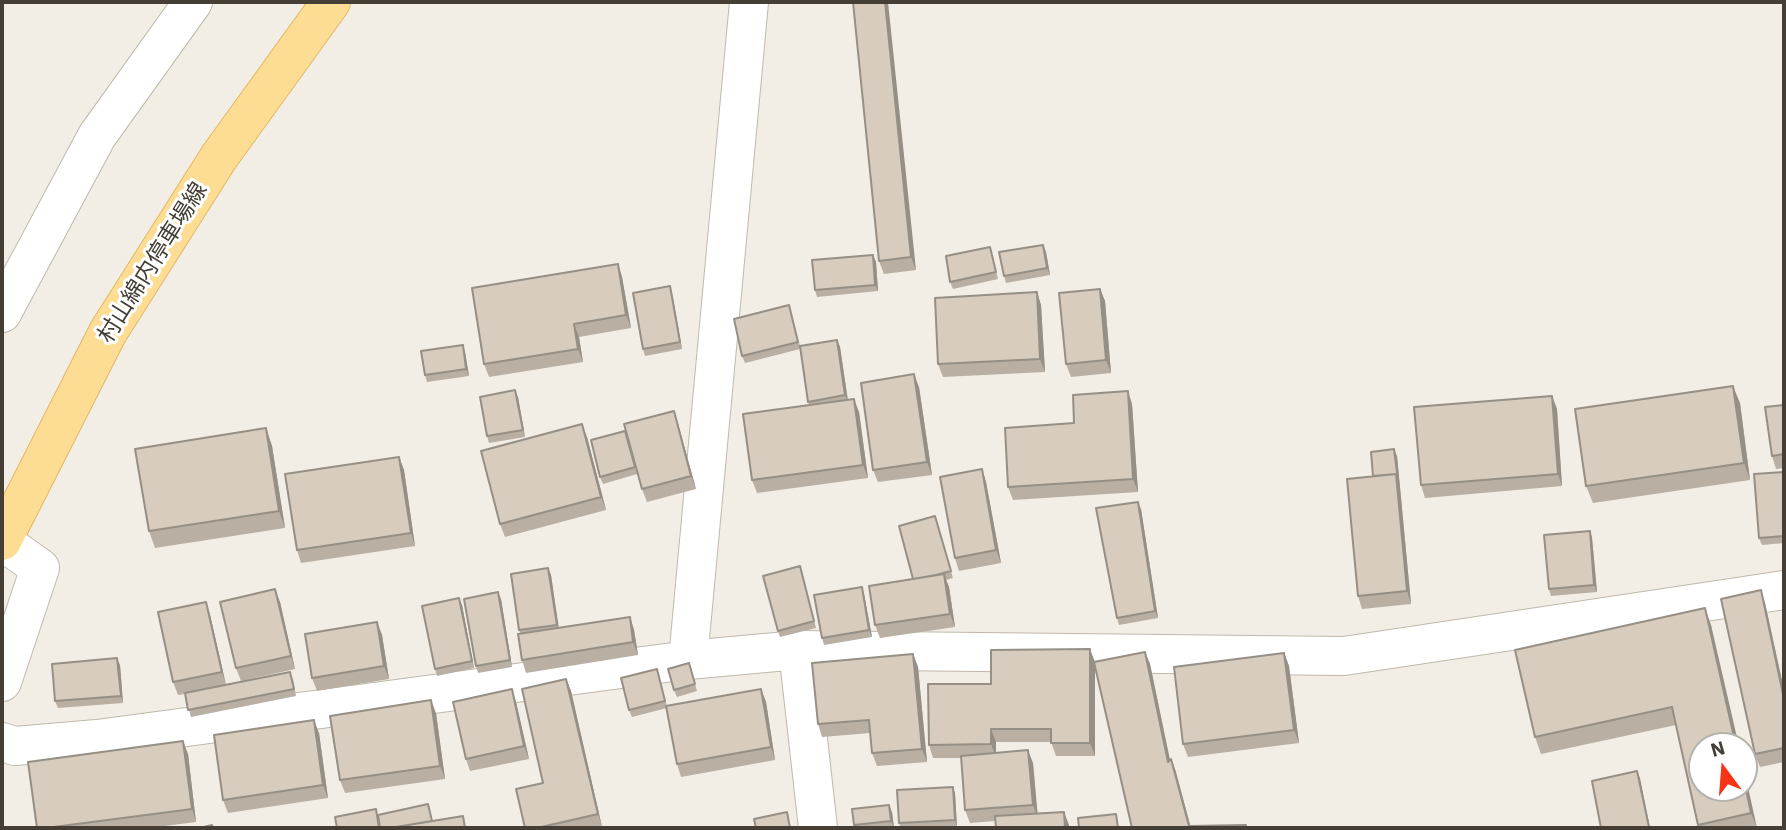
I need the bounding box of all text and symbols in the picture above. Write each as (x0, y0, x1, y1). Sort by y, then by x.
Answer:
street label: 村山綿内停車場線 (93, 178, 213, 348)
north arrow (1688, 732, 1758, 802)
text: N (1708, 735, 1728, 762)

